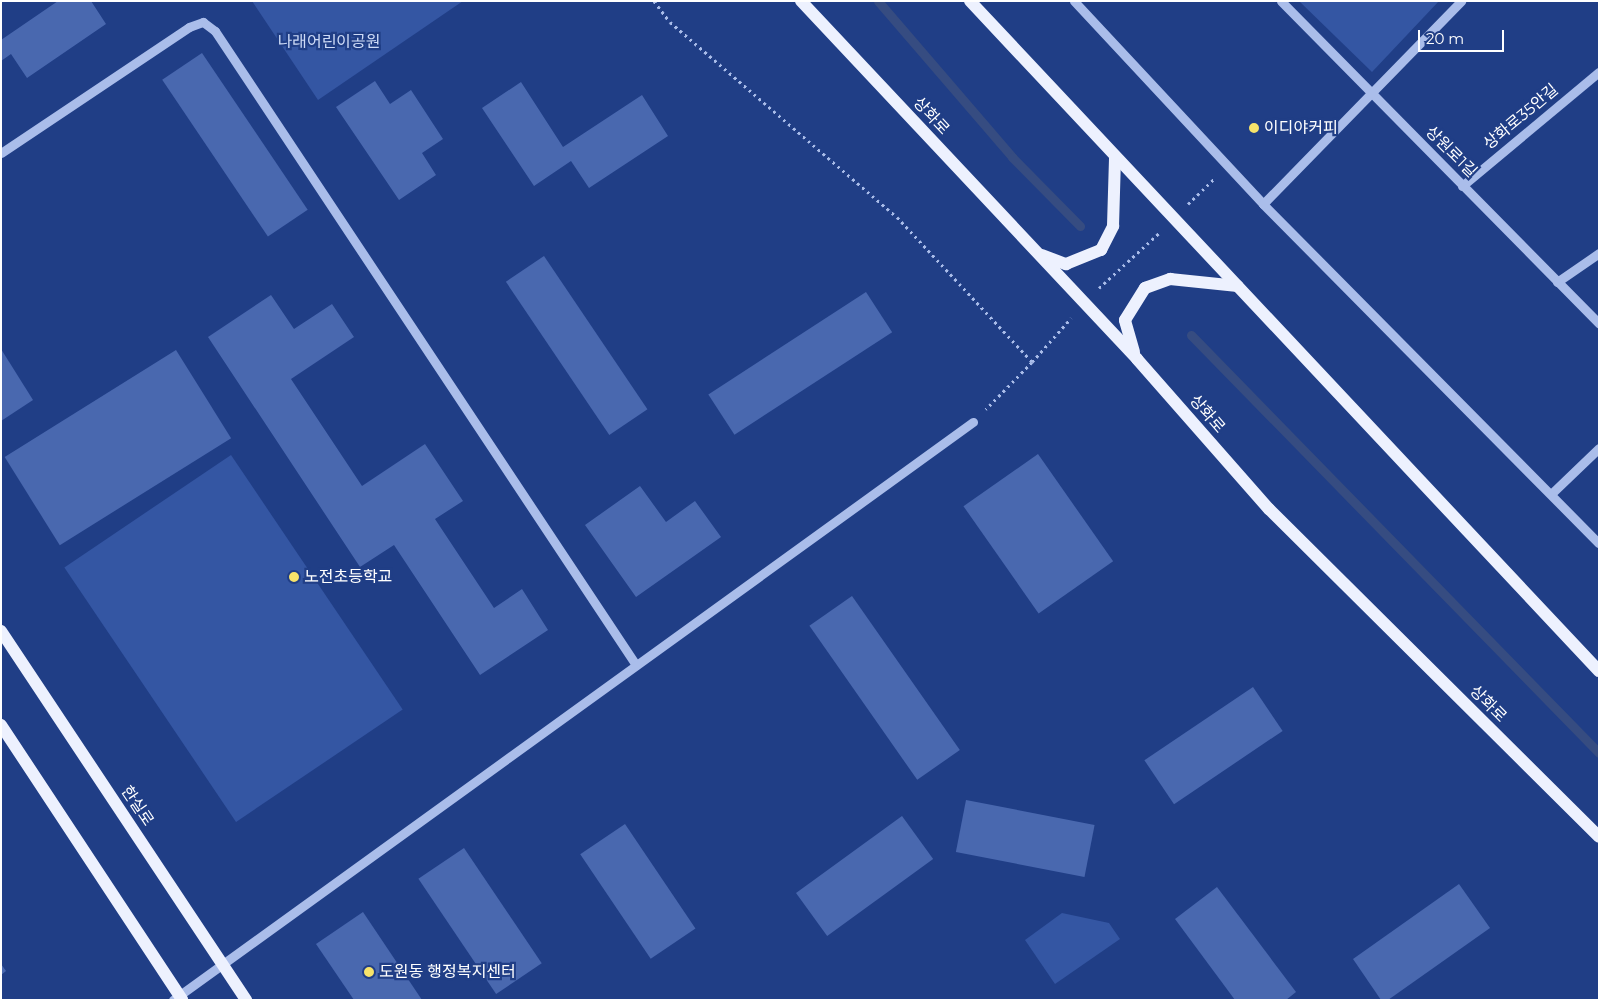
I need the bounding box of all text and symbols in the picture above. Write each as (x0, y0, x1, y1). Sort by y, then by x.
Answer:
scale bar (1420, 20, 1506, 52)
text: 20 m (1426, 29, 1464, 48)
park label: 나래어린이공원 (277, 32, 381, 52)
street label: 상화로35안길 (1480, 80, 1562, 154)
street label: 상화로 (909, 93, 953, 139)
place label: 이디야커피 (1264, 118, 1338, 138)
marker: 이디야커피 (1248, 122, 1260, 134)
street label: 상원로1길 (1421, 122, 1481, 182)
street label: 상화로 (1185, 391, 1229, 437)
place label: 노전초등학교 (304, 567, 392, 587)
marker: 노전초등학교 (288, 571, 300, 583)
street label: 상화로 (1466, 682, 1510, 726)
street label: 한실로 (117, 782, 157, 830)
place label: 도원동 행정복지센터 (379, 962, 516, 982)
marker: 도원동 행정복지센터 (363, 966, 375, 978)

